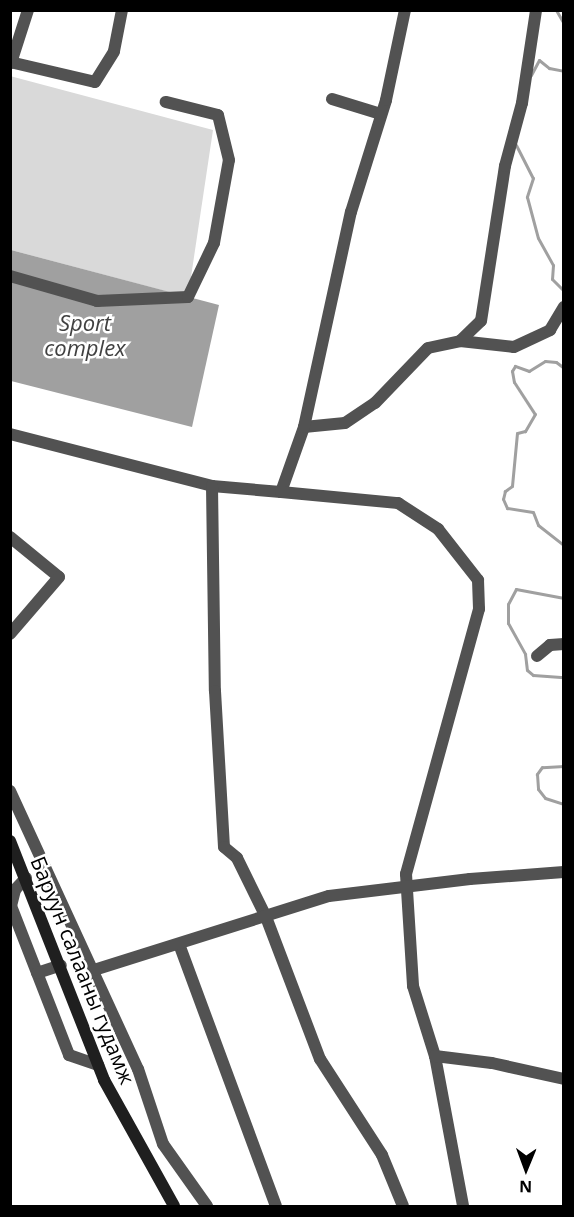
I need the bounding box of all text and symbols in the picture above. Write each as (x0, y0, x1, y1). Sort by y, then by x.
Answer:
water label: Sport complex (44, 309, 126, 360)
street label: Баруун салааны гудамж (26, 853, 140, 1087)
north arrow (496, 1139, 556, 1199)
text: N (519, 1176, 532, 1198)

